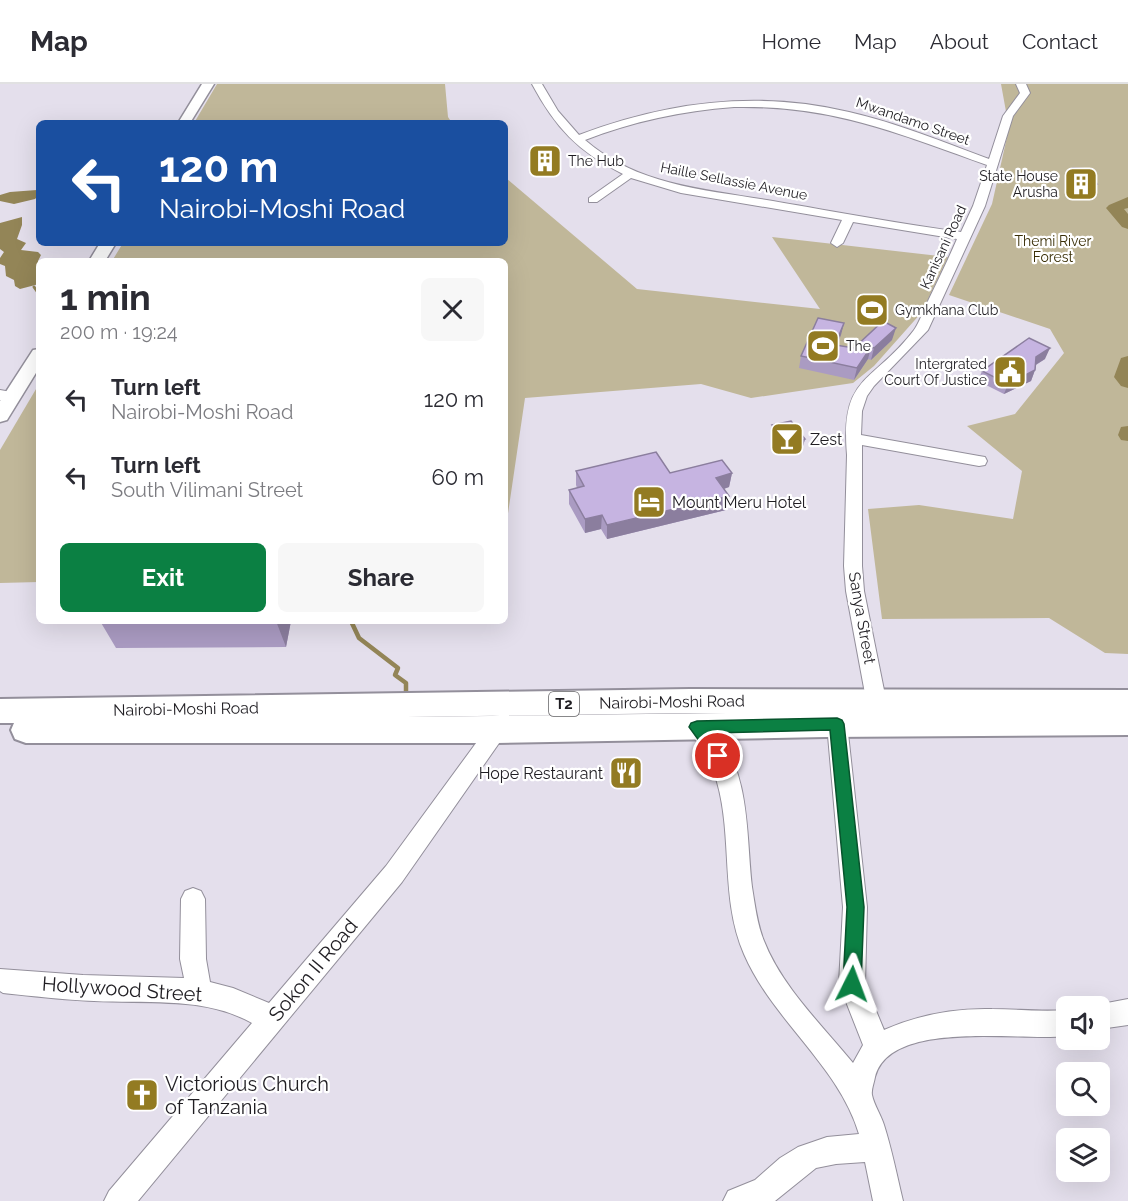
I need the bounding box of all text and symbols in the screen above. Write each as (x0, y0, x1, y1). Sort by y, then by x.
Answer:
text: Map (30, 25, 88, 58)
text: Home (762, 29, 821, 54)
text: Map (854, 29, 897, 54)
text: About (930, 29, 989, 54)
text: Contact (1022, 29, 1098, 54)
street label: Mwandamo Street (854, 94, 972, 148)
text: 120 m (159, 143, 278, 192)
building icon: The Hub (527, 143, 563, 179)
icon: left (60, 144, 138, 222)
place label: The Hub (568, 153, 624, 169)
street label: Haille Sellassie Avenue (659, 159, 809, 203)
building icon: State House Arusha (1063, 166, 1099, 202)
place label: State House Arusha (979, 168, 1058, 200)
text: Nairobi-Moshi Road (159, 193, 405, 224)
street label: Kanisani Road (917, 203, 969, 291)
park label: Themi River Forest (1015, 233, 1092, 265)
text: 1 min (60, 276, 151, 318)
button: close (421, 278, 484, 341)
sports icon: Gymkhana Club (854, 292, 890, 328)
place label: Gymkhana Club (895, 302, 999, 318)
text: 200 m · 19:24 (60, 320, 178, 344)
sports icon: The (805, 328, 841, 364)
place label: The (846, 338, 871, 354)
public building icon: Intergrated Court Of Justice (992, 354, 1028, 390)
place label: Intergrated Court Of Justice (884, 356, 987, 388)
text: Turn left (111, 374, 201, 400)
icon: left (60, 383, 93, 416)
text: 120 m (424, 386, 484, 412)
text: Nairobi-Moshi Road (111, 400, 293, 424)
bar icon: Zest (769, 421, 805, 457)
place label: Zest (810, 430, 843, 449)
text: Turn left (111, 452, 201, 478)
icon: left (60, 461, 93, 494)
text: 60 m (431, 464, 484, 490)
text: South Vilimani Street (111, 478, 303, 502)
hotel icon: Mount Meru Hotel (631, 484, 667, 520)
place label: Mount Meru Hotel (672, 493, 807, 512)
button: Exit (60, 543, 266, 612)
button: Share (278, 543, 484, 612)
street label: Sanya Street (845, 570, 880, 666)
street label: Nairobi-Moshi Road (599, 691, 745, 713)
road number: T2 (549, 692, 579, 716)
street label: Nairobi-Moshi Road (113, 698, 259, 720)
pin (692, 730, 743, 781)
icon: arrive (701, 739, 734, 772)
restaurant icon: Hope Restaurant (608, 755, 644, 791)
place label: Hope Restaurant (479, 764, 604, 783)
street label: Sokon II Road (263, 914, 363, 1026)
position arrow (820, 952, 884, 1016)
street label: Hollywood Street (41, 971, 203, 1007)
map controls (1056, 996, 1110, 1182)
button: sound (1056, 996, 1110, 1050)
button: search (1056, 1062, 1110, 1116)
place label: Victorious Church of Tanzania (165, 1072, 329, 1119)
church icon: Victorious Church of Tanzania (124, 1077, 160, 1113)
button: layers (1056, 1128, 1110, 1182)

